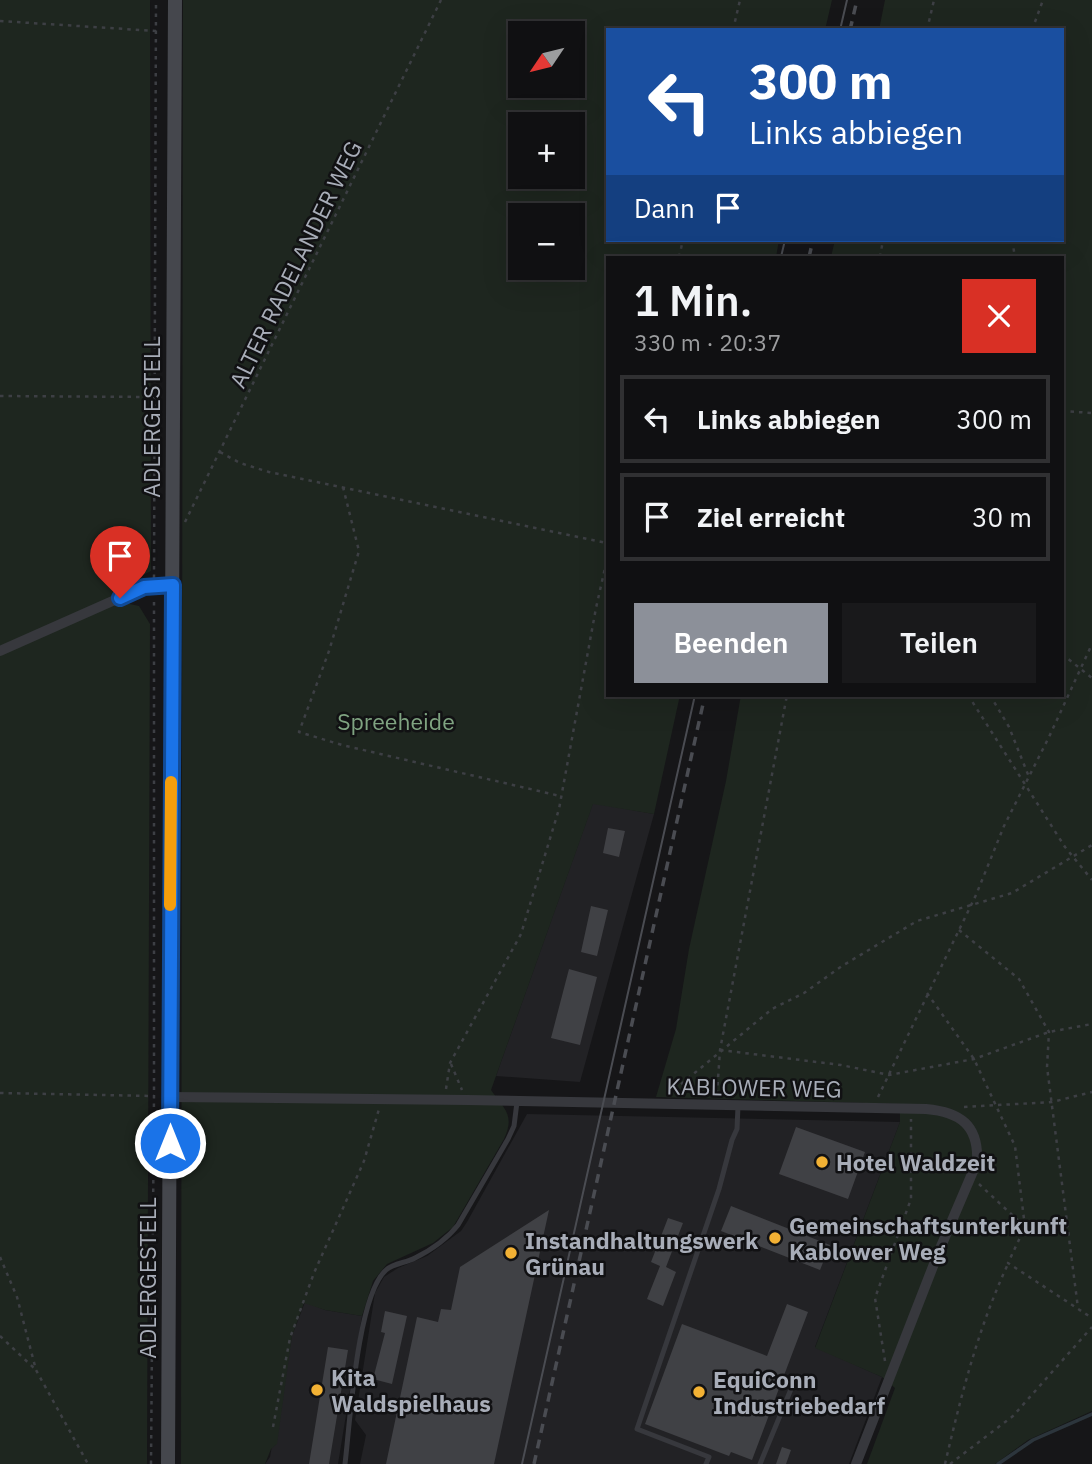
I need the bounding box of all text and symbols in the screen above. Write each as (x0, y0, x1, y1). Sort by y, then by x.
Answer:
north arrow (508, 21, 584, 98)
map controls (508, 21, 585, 280)
text: 300 m (749, 49, 893, 112)
icon: left (634, 56, 725, 147)
text: Links abbiegen (749, 111, 963, 153)
button: + (508, 112, 585, 189)
street label: ALTER RADELANDER WEG (222, 135, 368, 393)
icon: arrive (709, 189, 747, 227)
text: Dann (634, 191, 695, 225)
button: − (508, 203, 585, 280)
text: 1 Min. (634, 273, 752, 328)
button: close (962, 279, 1036, 353)
text: 330 m · 20:37 (634, 327, 781, 357)
street label: ADLERGESTELL (136, 336, 166, 498)
icon: left (638, 400, 676, 438)
text: Links abbiegen (697, 402, 880, 436)
text: 300 m (956, 402, 1032, 436)
icon: arrive (638, 498, 676, 536)
text: Ziel erreicht (697, 500, 845, 534)
text: 30 m (972, 500, 1032, 534)
pin (90, 526, 150, 598)
icon: arrive (101, 537, 139, 575)
button: Beenden (634, 603, 828, 683)
button: Teilen (842, 603, 1036, 683)
park label: Spreeheide (337, 706, 455, 736)
street label: KABLOWER WEG (666, 1070, 842, 1104)
position arrow (133, 1106, 207, 1180)
place label: Hotel Waldzeit (836, 1147, 995, 1177)
marker: Hotel Waldzeit (814, 1154, 830, 1170)
street label: ADLERGESTELL (132, 1197, 162, 1359)
place label: Gemeinschaftsunterkunft Kablower Weg (789, 1210, 1067, 1266)
place label: Instandhaltungswerk Grünau (525, 1225, 759, 1281)
marker: Gemeinschaftsunterkunft Kablower Weg (767, 1230, 783, 1246)
marker: Instandhaltungswerk Grünau (503, 1245, 519, 1261)
place label: Kita Waldspielhaus (331, 1362, 491, 1418)
place label: EquiConn Industriebedarf (713, 1364, 885, 1420)
marker: Kita Waldspielhaus (309, 1382, 325, 1398)
marker: EquiConn Industriebedarf (691, 1384, 707, 1400)

